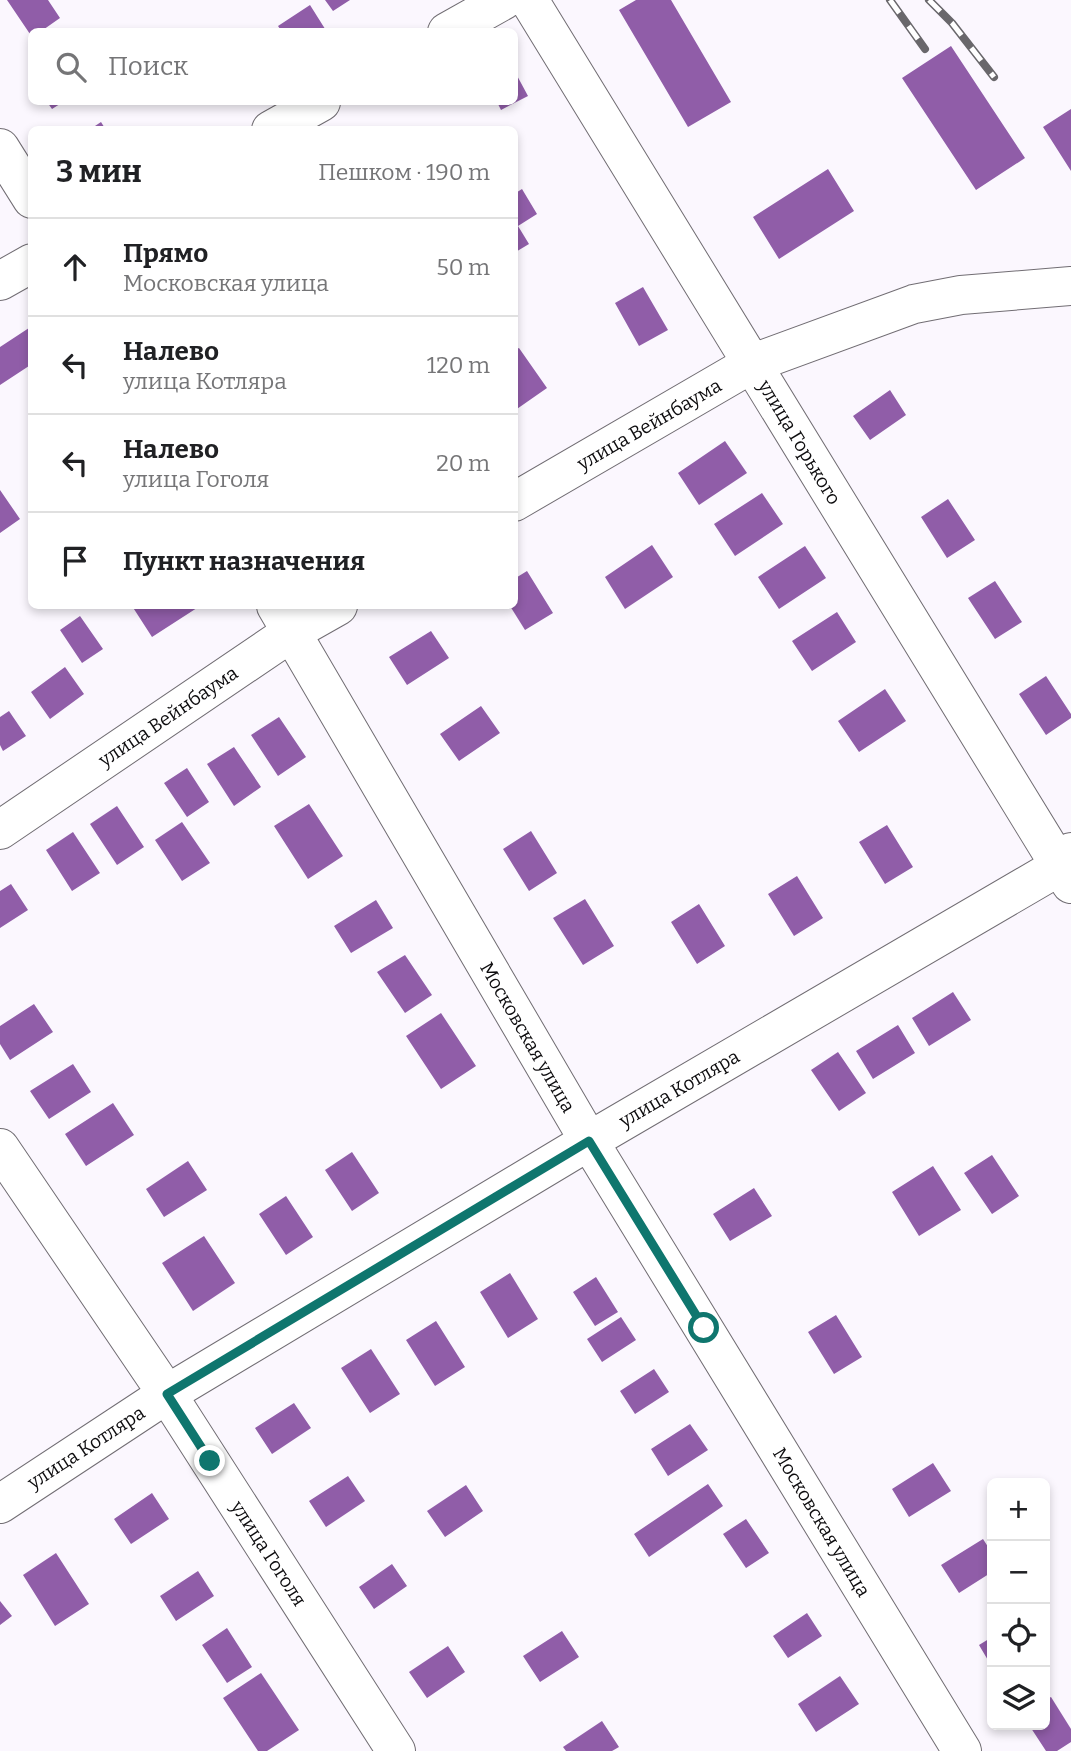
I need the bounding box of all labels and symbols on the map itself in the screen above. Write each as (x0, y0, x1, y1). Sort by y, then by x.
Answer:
street label: улица Вейнбаума (572, 373, 726, 476)
street label: улица Горького (753, 375, 846, 509)
street label: улица Вейнбаума (93, 661, 243, 772)
street label: Московская улица (475, 958, 580, 1117)
street label: улица Котляра (614, 1044, 744, 1133)
route start (688, 1312, 719, 1343)
street label: улица Котляра (22, 1401, 150, 1494)
street label: Московская улица (768, 1443, 876, 1602)
route end (194, 1445, 225, 1476)
street label: улица Гоголя (225, 1495, 311, 1610)

